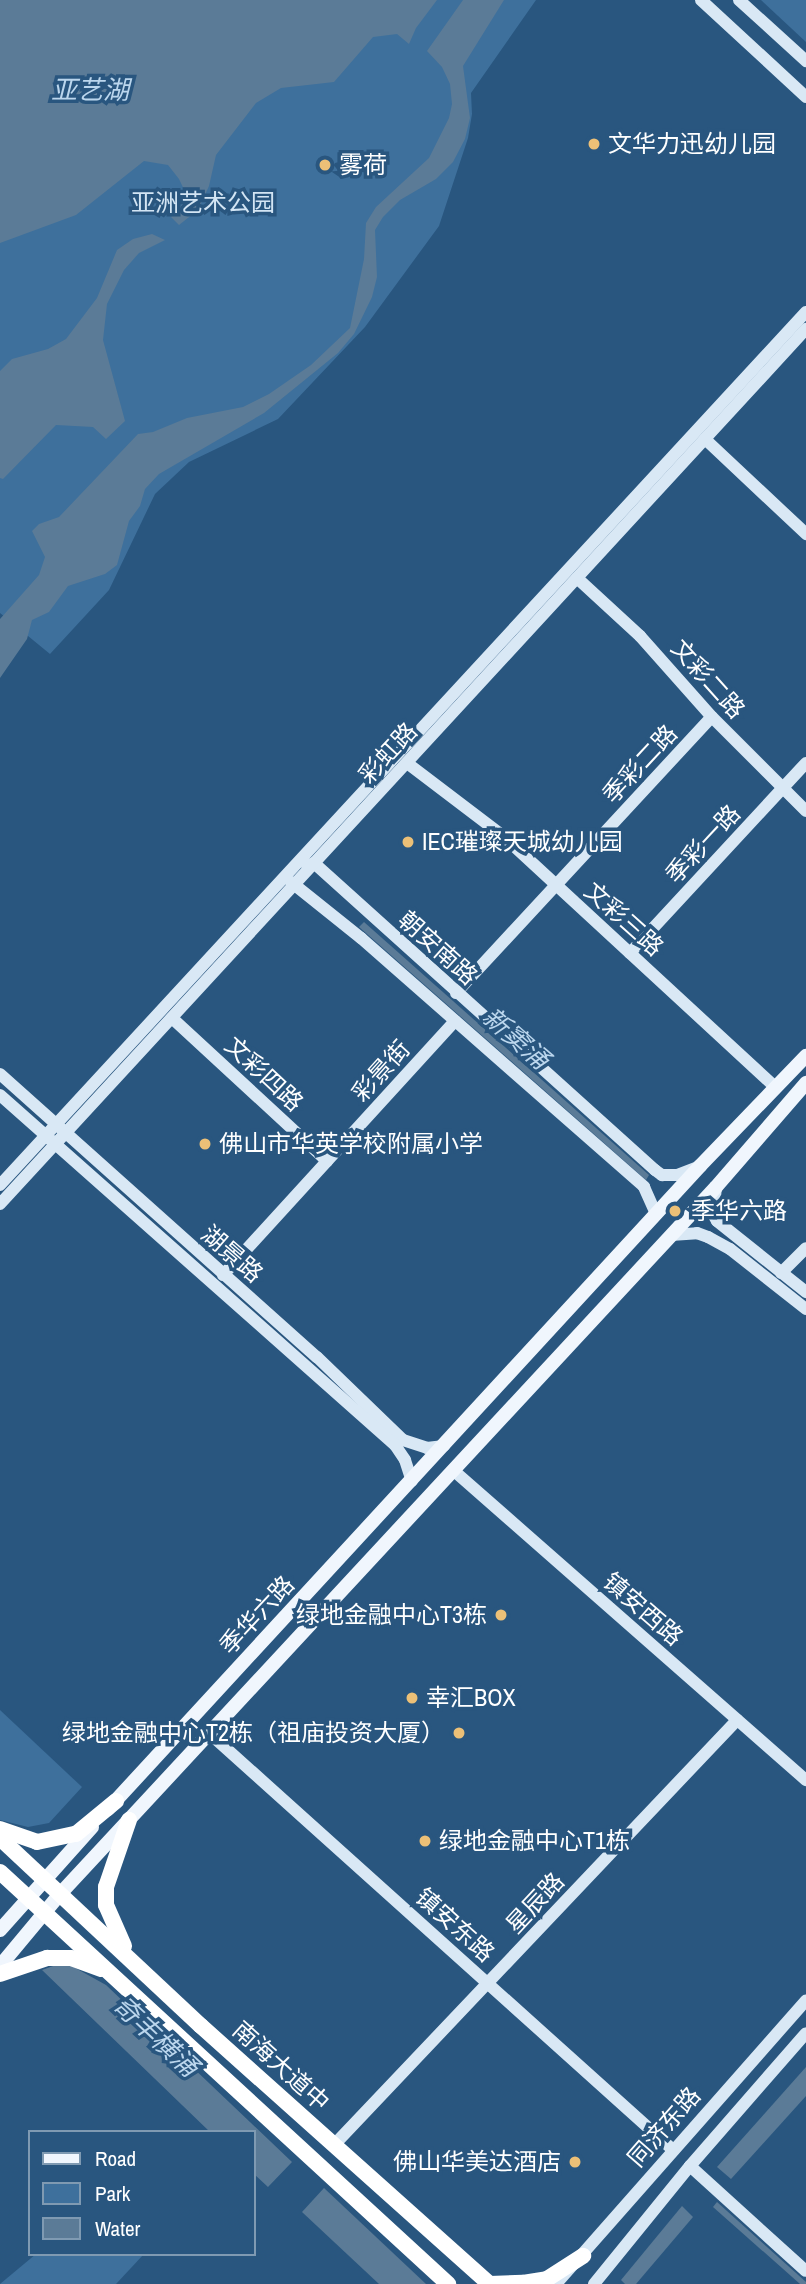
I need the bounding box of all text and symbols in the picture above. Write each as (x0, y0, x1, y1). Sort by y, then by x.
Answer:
water label: 亚艺湖 (51, 74, 129, 106)
place label: 文华力迅幼儿园 (608, 130, 776, 158)
marker: 文华力迅幼儿园 (586, 136, 602, 152)
place label: 雾荷 (339, 151, 387, 179)
marker: 雾荷 (317, 157, 333, 173)
park label: 亚洲艺术公园 (131, 189, 275, 217)
street label: 文彩二路 (665, 634, 751, 724)
street label: 彩虹路 (353, 717, 423, 789)
street label: 季彩二路 (597, 719, 683, 809)
street label: 季彩一路 (660, 799, 746, 889)
place label: IEC璀璨天城幼儿园 (422, 828, 623, 856)
marker: IEC璀璨天城幼儿园 (400, 834, 416, 850)
street label: 文彩三路 (579, 876, 669, 962)
street label: 朝安南路 (393, 905, 483, 991)
water label: 新窦涌 (476, 1001, 556, 1075)
street label: 文彩四路 (219, 1031, 309, 1117)
street label: 彩景街 (346, 1035, 416, 1107)
place label: 佛山市华英学校附属小学 (219, 1130, 483, 1158)
marker: 佛山市华英学校附属小学 (197, 1136, 213, 1152)
place label: 季华六路 (691, 1197, 787, 1225)
marker: 季华六路 (665, 1201, 685, 1221)
street label: 湖景路 (195, 1220, 269, 1288)
street label: 镇安西路 (597, 1567, 689, 1651)
street label: 季华六路 (214, 1570, 300, 1660)
place label: 绿地金融中心T3栋 (296, 1601, 487, 1629)
marker: 绿地金融中心T3栋 (493, 1607, 509, 1623)
place label: 幸汇BOX (426, 1684, 516, 1712)
marker: 幸汇BOX (404, 1690, 420, 1706)
place label: 绿地金融中心T2栋（祖庙投资大厦） (62, 1719, 445, 1747)
marker: 绿地金融中心T2栋（祖庙投资大厦） (451, 1725, 467, 1741)
place label: 绿地金融中心T1栋 (439, 1827, 630, 1855)
marker: 绿地金融中心T1栋 (417, 1833, 433, 1849)
street label: 星辰路 (500, 1867, 570, 1939)
street label: 镇安东路 (410, 1882, 500, 1968)
water label: 奇丰横涌 (107, 1989, 205, 2083)
street label: 南海大道中 (227, 2015, 335, 2117)
street label: 同济东路 (622, 2081, 706, 2173)
legend (28, 2130, 256, 2256)
text: Road (95, 2144, 136, 2173)
place label: 佛山华美达酒店 (393, 2148, 561, 2176)
marker: 佛山华美达酒店 (567, 2154, 583, 2170)
text: Park (95, 2179, 130, 2208)
text: Water (95, 2214, 140, 2243)

